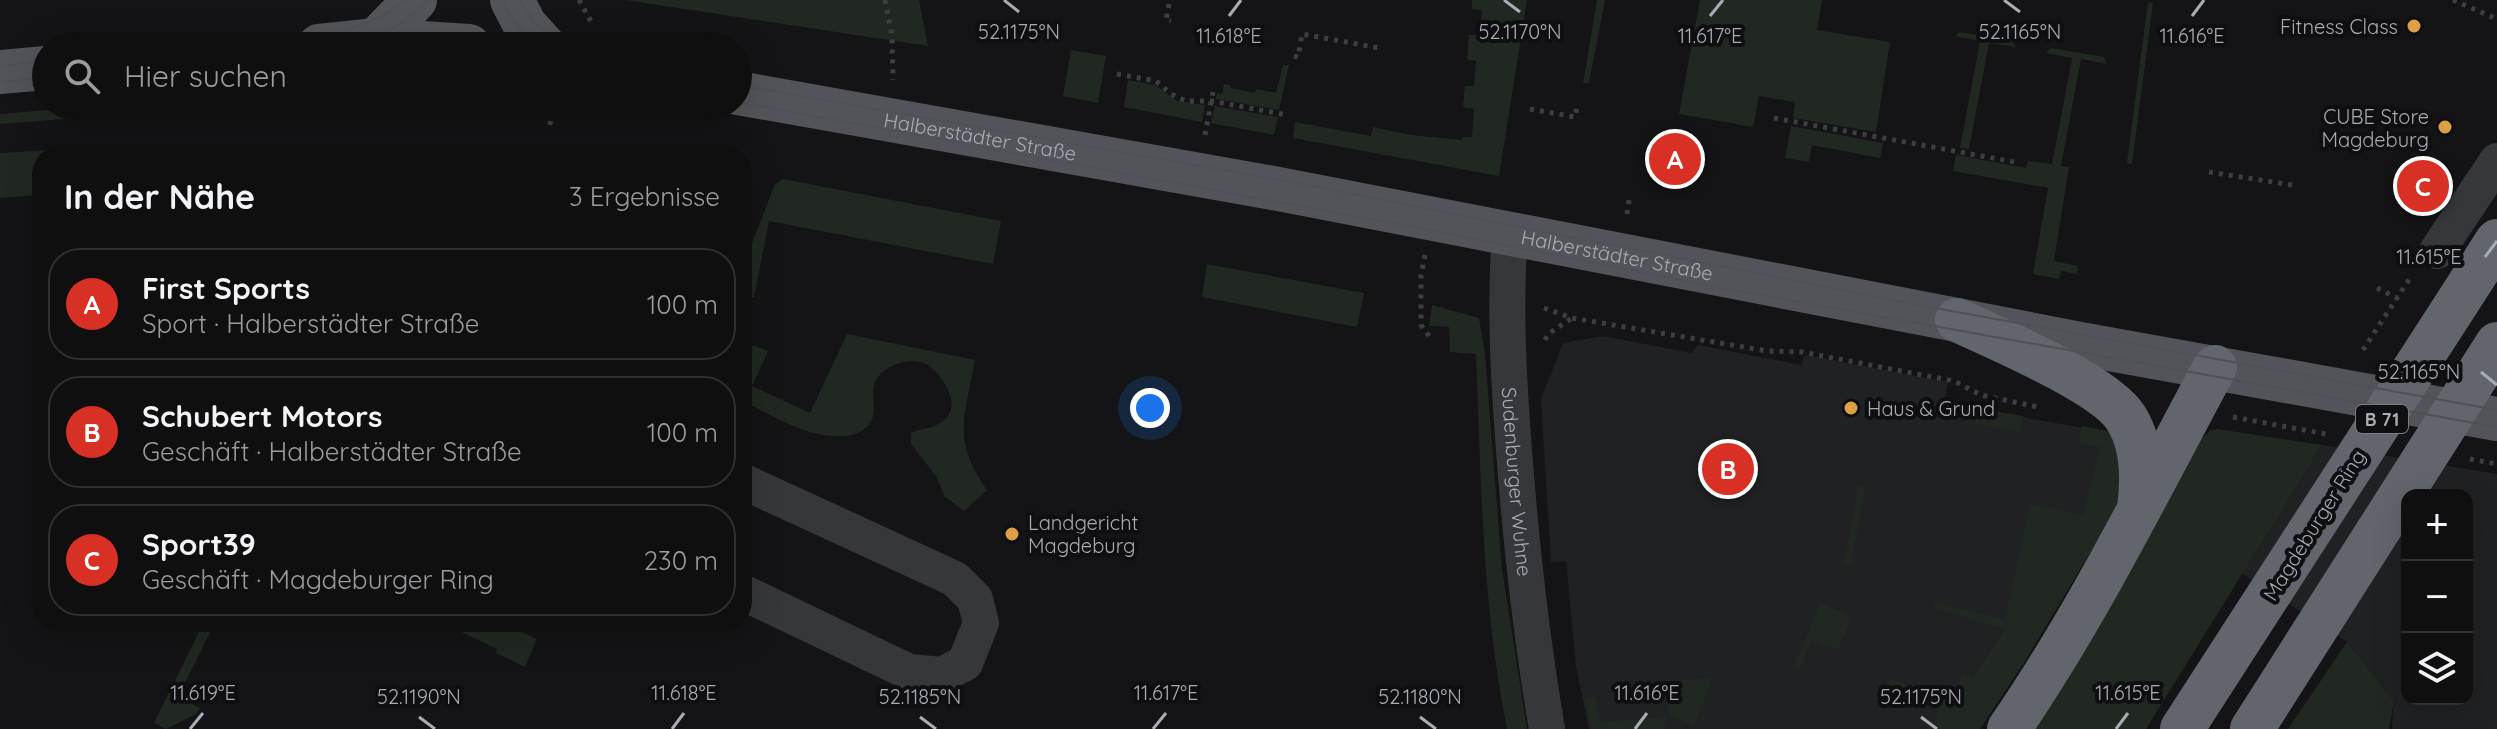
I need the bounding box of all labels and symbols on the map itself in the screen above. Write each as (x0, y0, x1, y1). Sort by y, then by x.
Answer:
place label: Fitness Class (2280, 14, 2398, 39)
marker: Fitness Class (2405, 17, 2423, 35)
text: 52.1175°N (978, 19, 1060, 44)
text: 52.1170°N (1479, 19, 1561, 44)
text: 52.1165°N (1979, 19, 2061, 44)
text: 11.618°E (1196, 23, 1262, 48)
text: 11.617°E (1678, 23, 1742, 48)
text: 11.616°E (2159, 23, 2225, 48)
place label: CUBE Store Magdeburg (2321, 104, 2429, 152)
street label: Halberstädter Straße (882, 107, 1078, 165)
marker: CUBE Store Magdeburg (2436, 118, 2454, 136)
pin: A (1649, 129, 1701, 189)
pin: C (2397, 156, 2449, 216)
street label: Halberstädter Straße (1519, 224, 1715, 285)
text: 11.615°E (2396, 244, 2462, 269)
text: 52.1165°N (2378, 359, 2460, 384)
street label: Sudenburger Wuhne (1497, 386, 1538, 578)
your location (1130, 388, 1170, 428)
place label: Haus & Grund (1867, 396, 1995, 421)
marker: Haus & Grund (1842, 399, 1860, 417)
road number: B 71 (2356, 405, 2408, 433)
pin: B (1702, 439, 1754, 499)
street label: Magdeburger Ring (2257, 445, 2371, 605)
place label: Landgericht Magdeburg (1028, 510, 1139, 558)
marker: Landgericht Magdeburg (1003, 525, 1021, 543)
text: 11.619°E (170, 680, 236, 705)
text: 11.618°E (651, 680, 717, 705)
text: 11.617°E (1134, 680, 1198, 705)
text: 11.616°E (1614, 680, 1680, 705)
text: 11.615°E (2095, 680, 2161, 705)
text: 52.1190°N (377, 684, 461, 709)
text: 52.1185°N (879, 684, 961, 709)
text: 52.1180°N (1378, 684, 1462, 709)
text: 52.1175°N (1880, 684, 1962, 709)

